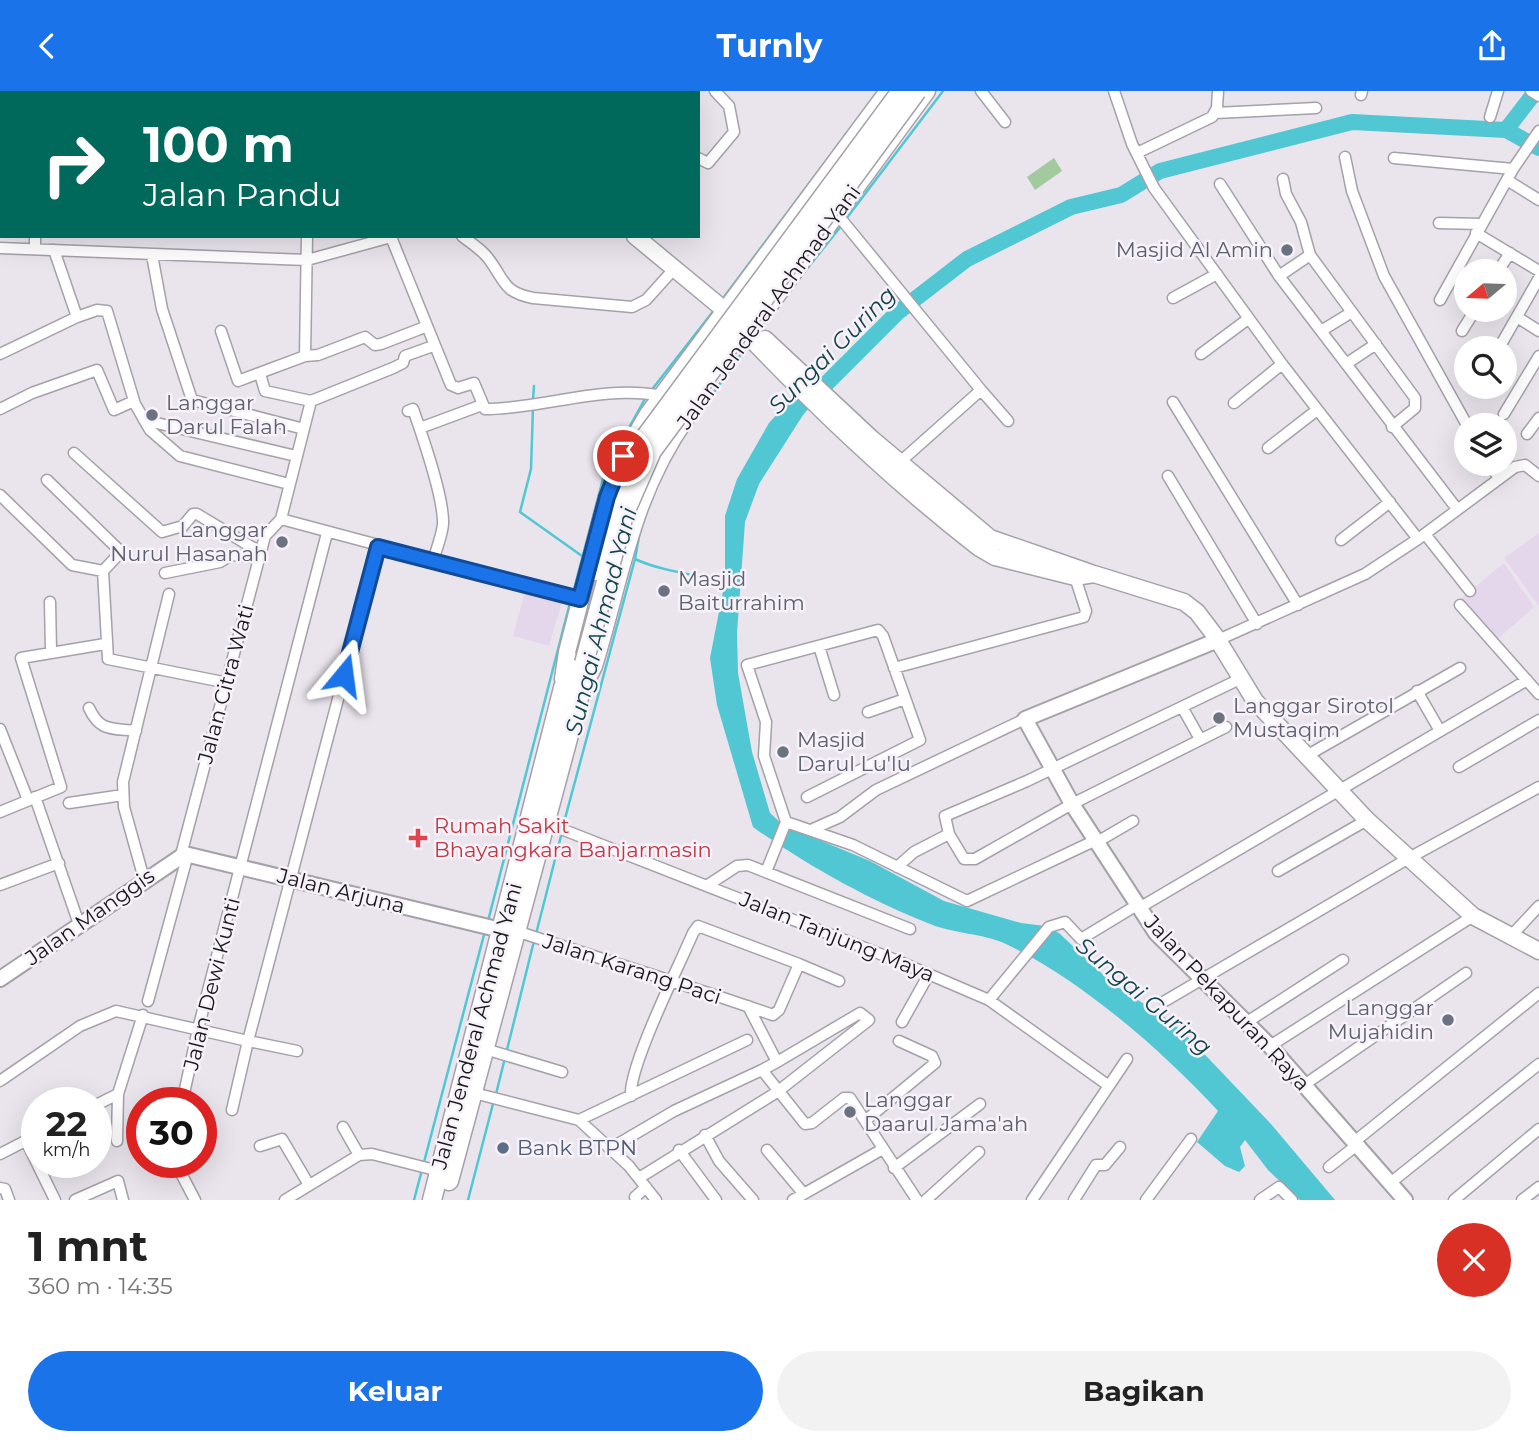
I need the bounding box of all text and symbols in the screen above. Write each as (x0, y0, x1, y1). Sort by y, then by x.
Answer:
text: Turnly (717, 26, 822, 65)
icon: back (28, 27, 66, 65)
icon: share (1473, 27, 1511, 65)
text: 100 m (143, 115, 294, 174)
icon: right (28, 119, 119, 210)
text: Jalan Pandu (143, 175, 342, 214)
street label: Jalan Jenderal Achmad Yani (671, 180, 866, 434)
place label: Masjid Al Amin (1116, 237, 1273, 262)
marker: Masjid Al Amin (1279, 242, 1295, 258)
north arrow (1454, 259, 1517, 322)
map controls (1454, 259, 1517, 476)
water label: Sungai Guring (763, 281, 901, 419)
button: search (1454, 336, 1517, 399)
place label: Langgar Darul Falah (166, 390, 287, 439)
marker: Langgar Darul Falah (144, 407, 160, 423)
button: layers (1454, 413, 1517, 476)
pin (593, 426, 653, 486)
icon: arrive (604, 437, 642, 475)
water label: Sungai Ahmad Yani (559, 504, 643, 738)
place label: Langgar Nurul Hasanah (110, 517, 268, 566)
marker: Langgar Nurul Hasanah (274, 534, 290, 550)
place label: Masjid Baiturrahim (678, 566, 805, 615)
marker: Masjid Baiturrahim (656, 583, 672, 599)
street label: Jalan Citra Wati (192, 602, 259, 767)
position arrow (307, 638, 381, 712)
place label: Langgar Sirotol Mustaqim (1233, 693, 1394, 742)
marker: Langgar Sirotol Mustaqim (1211, 710, 1227, 726)
place label: Masjid Darul Lu'lu (797, 727, 911, 776)
marker: Masjid Darul Lu'lu (775, 744, 791, 760)
place label: Rumah Sakit Bhayangkara Banjarmasin (434, 813, 712, 862)
marker: Rumah Sakit Bhayangkara Banjarmasin (408, 828, 428, 848)
street label: Jalan Arjuna (274, 862, 407, 918)
street label: Jalan Manggis (19, 863, 159, 971)
street label: Jalan Jenderal Achmad Yani (426, 880, 527, 1173)
street label: Jalan Tanjung Maya (735, 886, 938, 987)
street label: Jalan Dewi Kunti (178, 895, 245, 1074)
street label: Jalan Pekapuran Raya (1139, 909, 1315, 1096)
street label: Jalan Karang Paci (539, 928, 725, 1009)
water label: Sungai Guring (1070, 931, 1218, 1061)
place label: Langgar Mujahidin (1328, 995, 1434, 1044)
marker: Langgar Mujahidin (1440, 1012, 1456, 1028)
speed limit sign: 30 (126, 1087, 217, 1178)
place label: Langgar Daarul Jama'ah (864, 1087, 1028, 1136)
text: 22 (46, 1102, 87, 1145)
marker: Langgar Daarul Jama'ah (842, 1104, 858, 1120)
place label: Bank BTPN (517, 1135, 637, 1160)
text: km/h (42, 1139, 91, 1161)
marker: Bank BTPN (495, 1140, 511, 1156)
text: 1 mnt (28, 1220, 148, 1272)
button: close (1437, 1223, 1511, 1297)
text: 360 m · 14:35 (28, 1272, 173, 1300)
button: Keluar (28, 1351, 763, 1431)
button: Bagikan (777, 1351, 1511, 1431)

